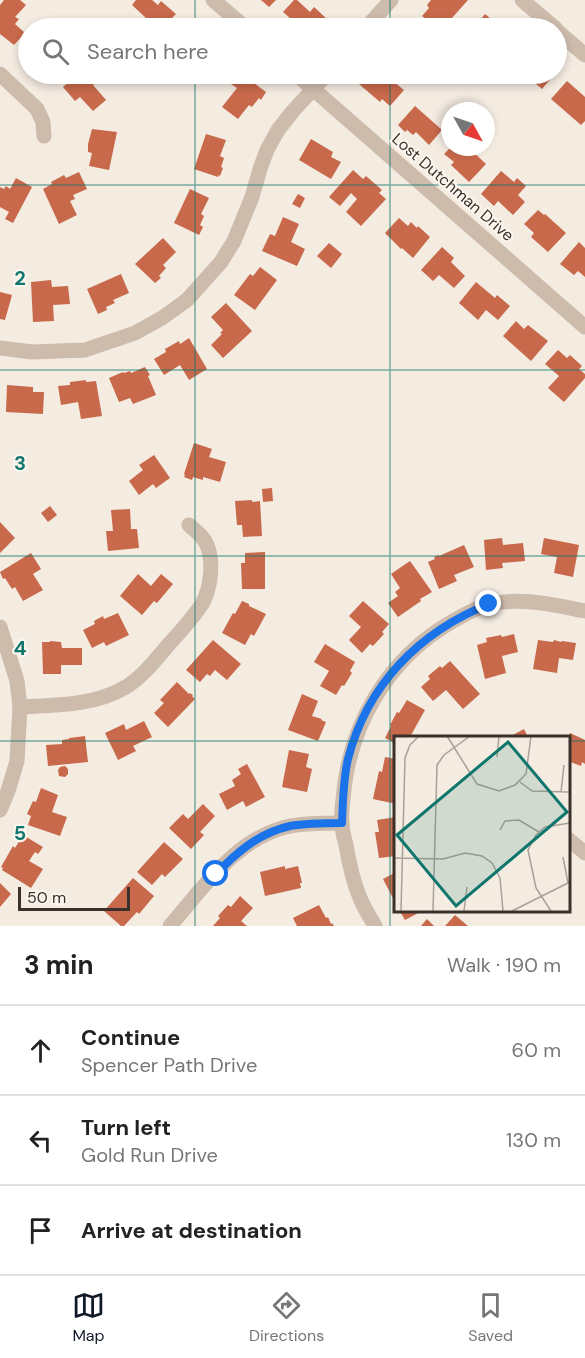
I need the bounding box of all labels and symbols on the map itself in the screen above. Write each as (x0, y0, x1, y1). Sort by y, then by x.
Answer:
north arrow (441, 102, 495, 156)
street label: Lost Dutchman Drive (388, 128, 518, 246)
text: 2 (14, 265, 26, 291)
text: 3 (14, 450, 26, 476)
route end (475, 590, 501, 616)
text: 4 (14, 635, 27, 661)
inset map (394, 736, 570, 911)
text: 5 (14, 820, 26, 846)
route start (202, 860, 228, 886)
scale bar (18, 884, 130, 912)

